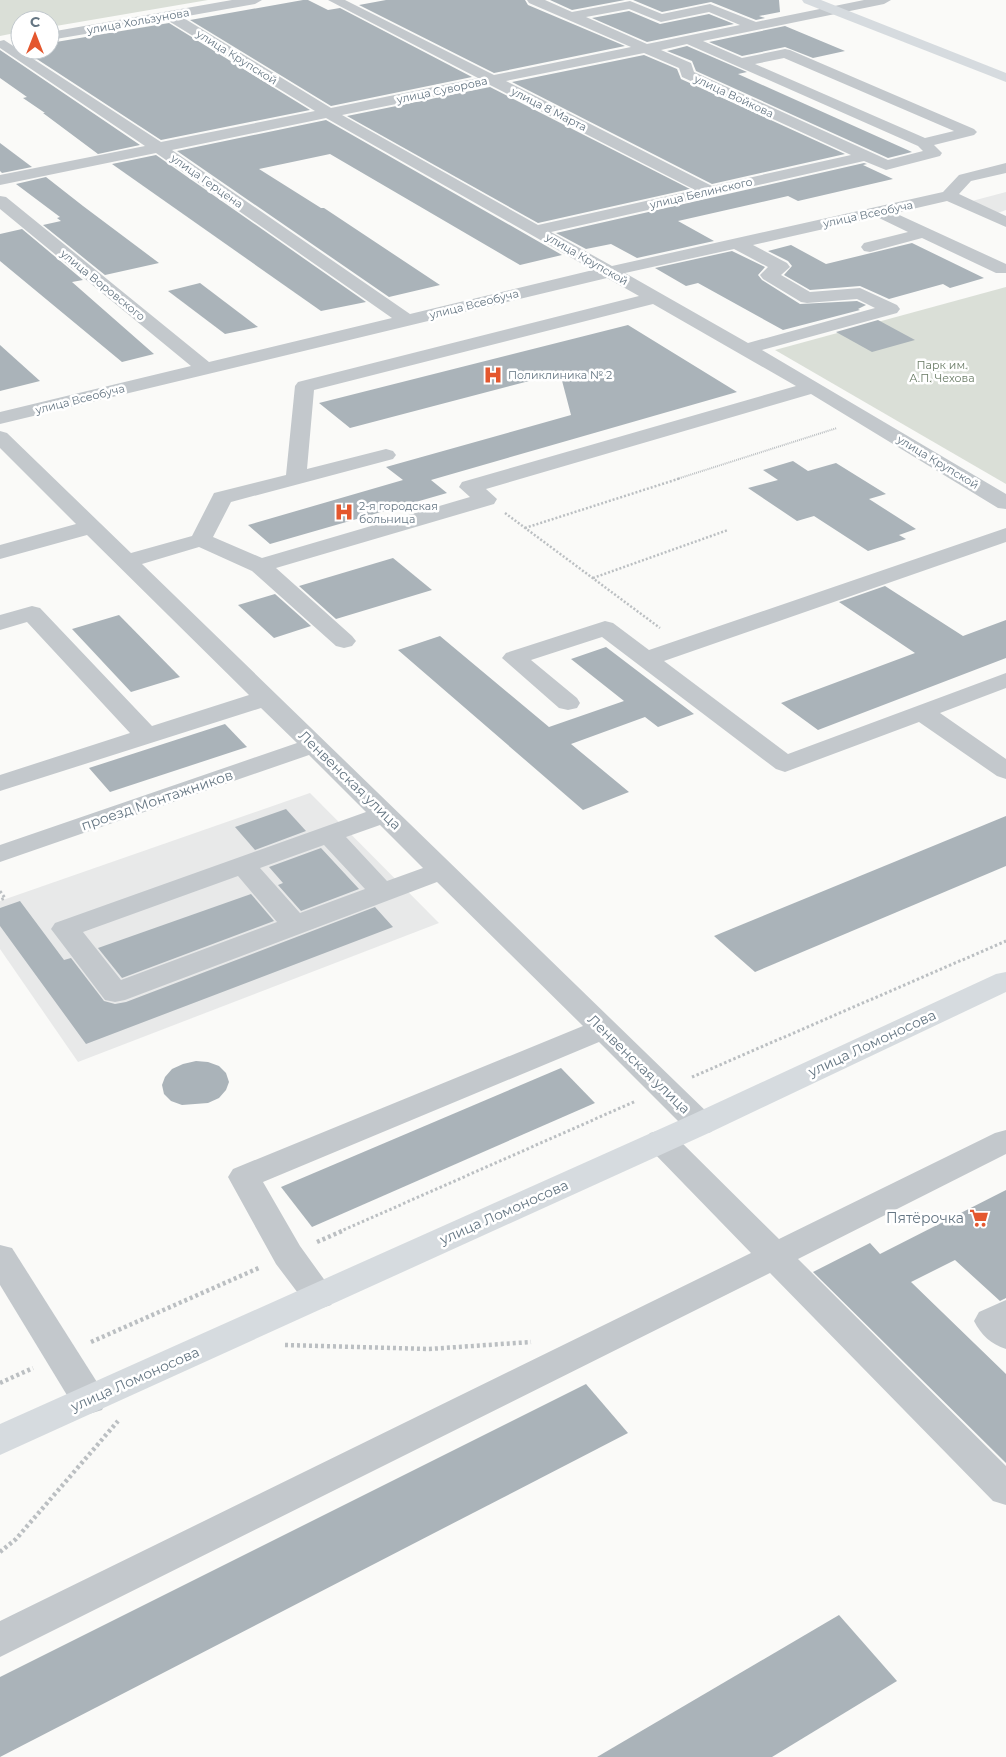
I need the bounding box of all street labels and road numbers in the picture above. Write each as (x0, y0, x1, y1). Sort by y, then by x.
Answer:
street label: улица Хользунова (85, 5, 190, 37)
street label: улица Крупской (193, 26, 280, 88)
street label: улица Войкова (691, 71, 776, 121)
street label: улица Суворова (394, 74, 489, 107)
street label: улица 8 Марта (508, 83, 589, 134)
street label: улица Герцена (167, 150, 246, 211)
street label: улица Белинского (647, 174, 754, 212)
street label: улица Всеобуча (821, 198, 914, 231)
street label: улица Крупской (542, 229, 631, 288)
street label: улица Воровского (57, 246, 148, 323)
street label: улица Всеобуча (427, 286, 520, 322)
street label: улица Всеобуча (33, 381, 126, 417)
street label: улица Крупской (894, 432, 981, 492)
street label: Ленвенская улица (295, 726, 405, 834)
street label: проезд Монтажников (79, 766, 235, 834)
street label: улица Ломоносова (804, 1005, 939, 1081)
street label: Ленвенская улица (584, 1010, 694, 1118)
street label: улица Ломоносова (436, 1176, 571, 1249)
street label: улица Ломоносова (67, 1343, 202, 1416)

